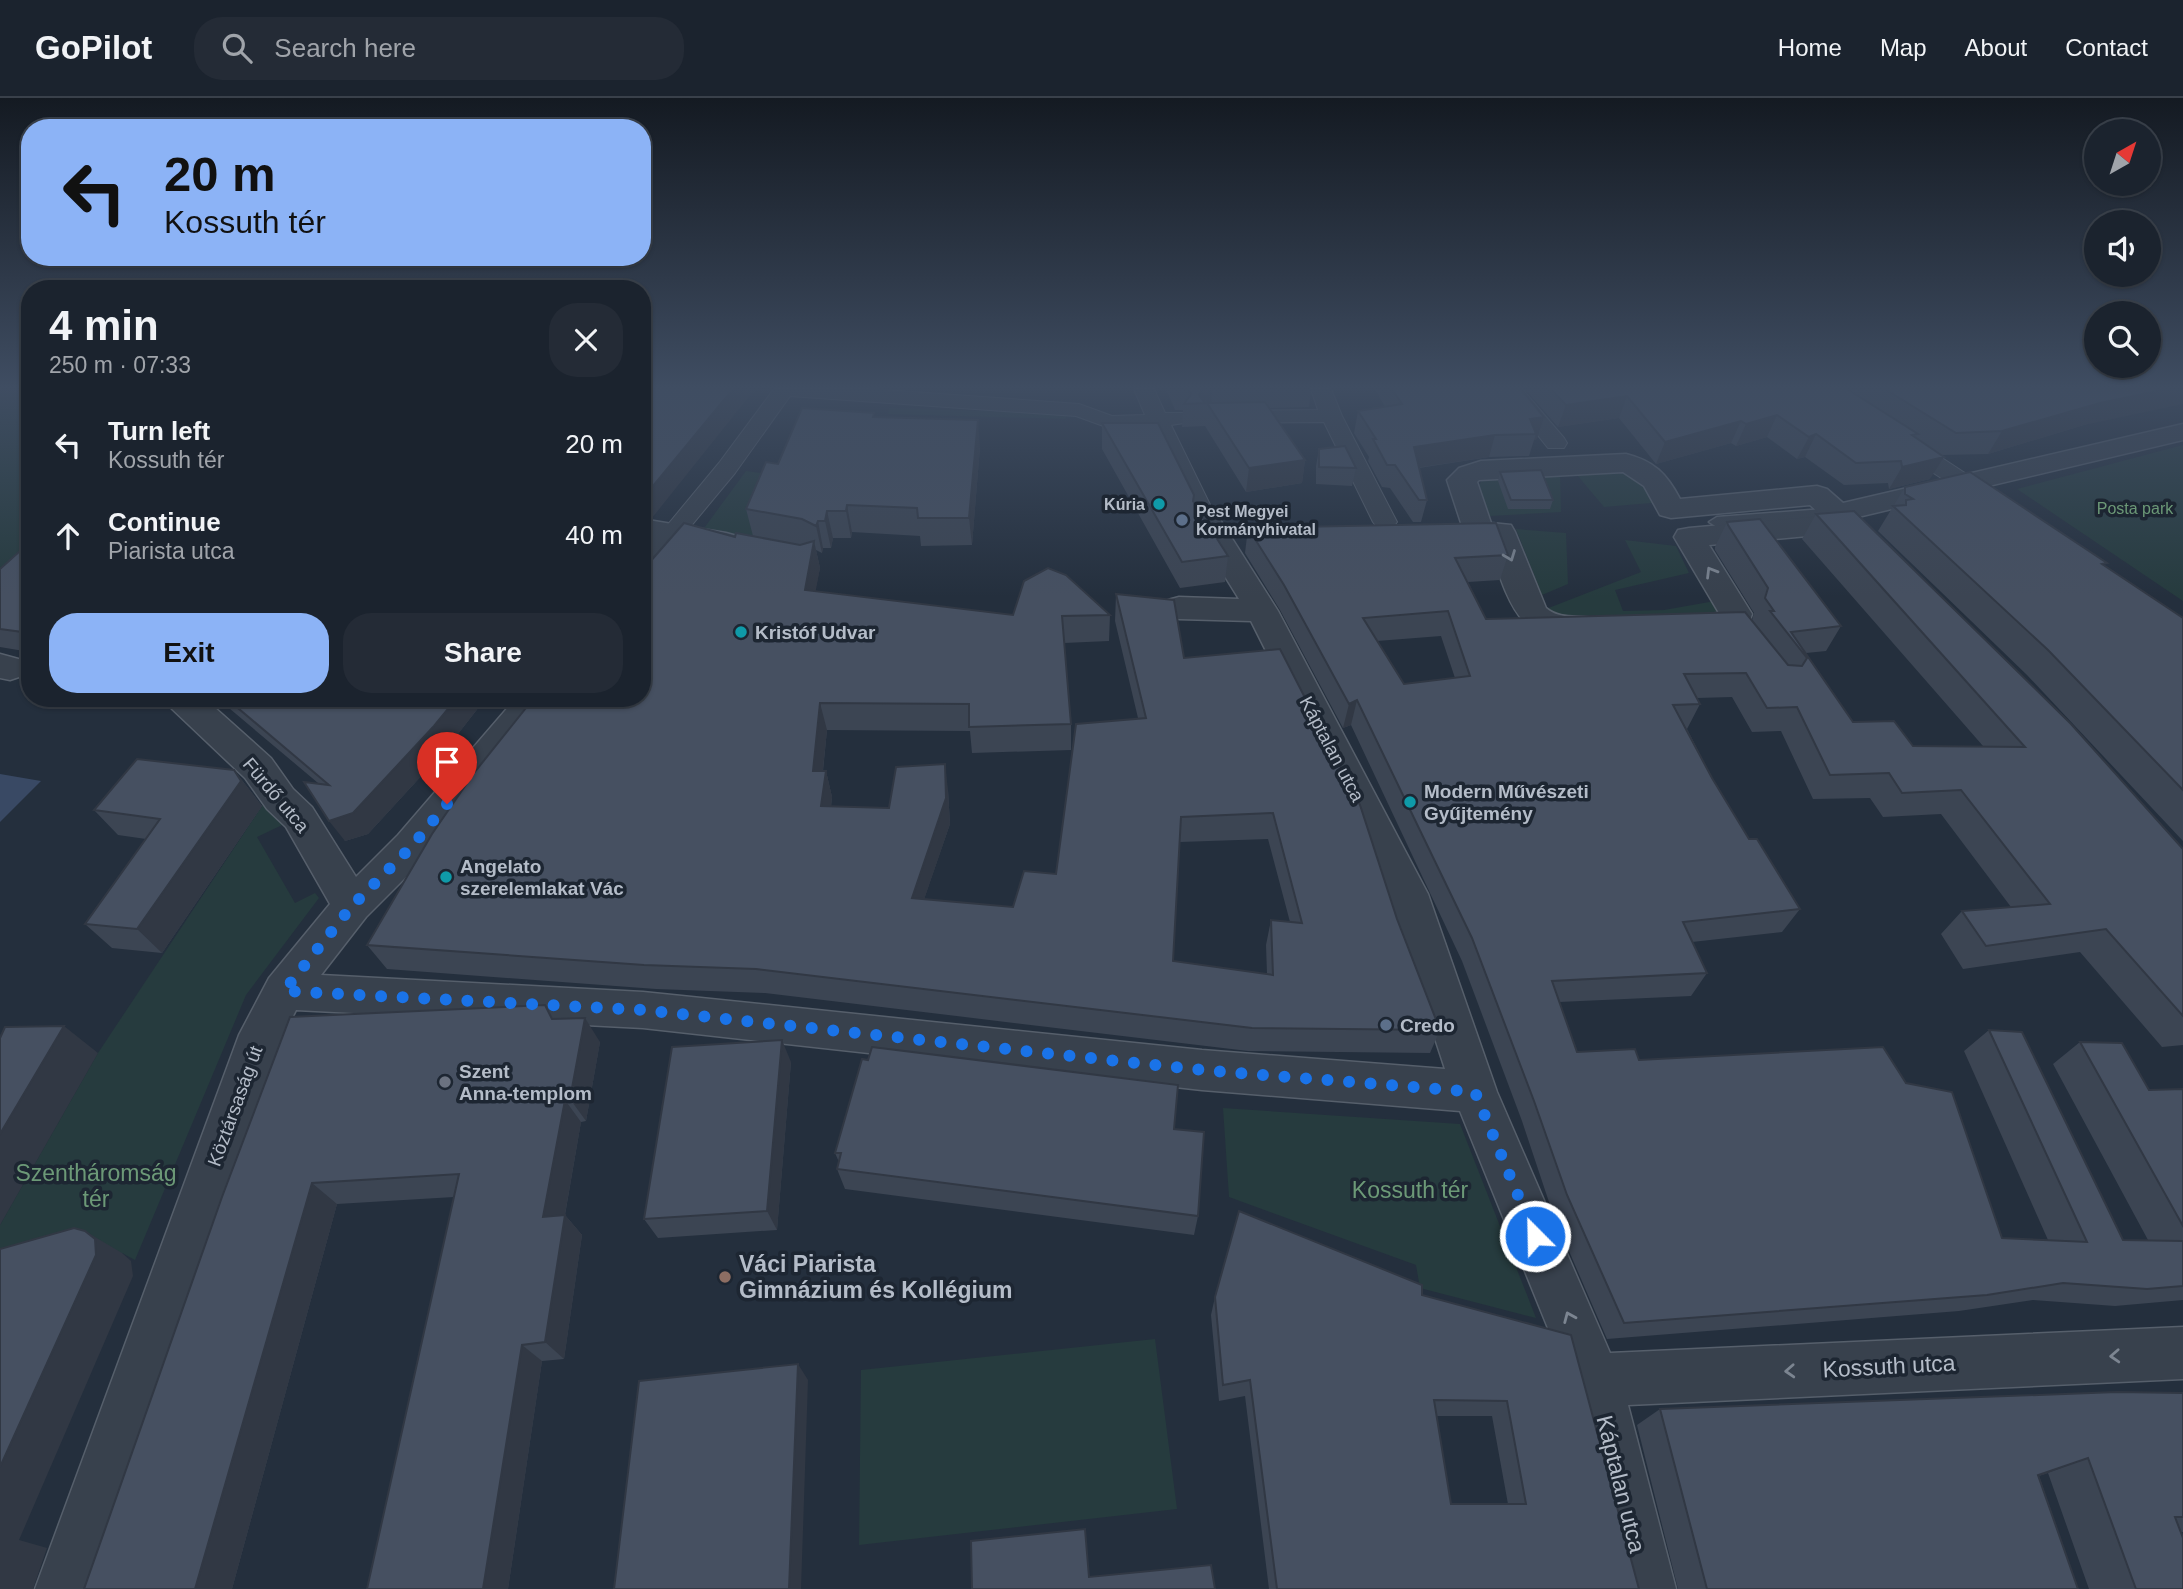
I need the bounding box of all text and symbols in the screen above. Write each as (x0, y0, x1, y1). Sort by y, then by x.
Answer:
search box (194, 17, 684, 80)
text: GoPilot (35, 29, 152, 66)
icon: search (218, 29, 256, 67)
text: Search here (274, 33, 416, 63)
text: Home (1778, 34, 1842, 61)
text: Map (1880, 34, 1927, 61)
text: About (1965, 34, 2027, 61)
text: Contact (2065, 34, 2148, 61)
north arrow (2084, 119, 2161, 196)
map controls (2084, 119, 2161, 378)
icon: left (49, 147, 140, 238)
text: 20 m (164, 147, 276, 201)
text: Kossuth tér (164, 204, 326, 240)
button: sound (2084, 210, 2161, 287)
button: search (2084, 301, 2161, 378)
text: 4 min (49, 302, 159, 349)
button: close (549, 303, 623, 377)
text: 250 m · 07:33 (49, 352, 191, 378)
text: Turn left (108, 416, 210, 446)
icon: left (49, 426, 87, 464)
text: 20 m (565, 429, 623, 459)
text: Kossuth tér (108, 447, 224, 473)
place label: Kúria (1104, 496, 1145, 513)
marker: Kúria (1151, 496, 1167, 512)
park label: Posta park (2097, 500, 2174, 517)
place label: Pest Megyei Kormányhivatal (1196, 503, 1316, 538)
text: Continue (108, 507, 221, 537)
marker: Pest Megyei Kormányhivatal (1174, 512, 1190, 528)
icon: ahead (49, 517, 87, 555)
text: 40 m (565, 520, 623, 550)
text: Piarista utca (108, 538, 235, 564)
one-way arrow (1501, 550, 1515, 562)
one-way arrow (1706, 566, 1719, 579)
button: Exit (49, 613, 329, 693)
button: Share (343, 613, 623, 693)
place label: Kristóf Udvar (755, 622, 876, 643)
marker: Kristóf Udvar (733, 624, 749, 640)
street label: Káptalan utca (1295, 693, 1369, 806)
pin (417, 732, 477, 804)
icon: arrive (428, 743, 466, 781)
street label: Fürdő utca (239, 753, 314, 837)
place label: Modern Művészeti Gyűjtemény (1424, 781, 1589, 824)
marker: Modern Művészeti Gyűjtemény (1402, 794, 1418, 810)
place label: Angelato szerelemlakat Vác (460, 856, 624, 899)
marker: Angelato szerelemlakat Vác (438, 869, 454, 885)
place label: Credo (1400, 1015, 1455, 1036)
marker: Credo (1378, 1017, 1394, 1033)
street label: Köztársaság út (203, 1042, 267, 1169)
place label: Szent Anna-templom (459, 1061, 592, 1104)
marker: Szent Anna-templom (437, 1074, 453, 1090)
park label: Szentháromság tér (15, 1160, 177, 1212)
park label: Kossuth tér (1352, 1177, 1469, 1203)
position arrow (1498, 1199, 1572, 1273)
place label: Váci Piarista Gimnázium és Kollégium (739, 1251, 1013, 1303)
marker: Váci Piarista Gimnázium és Kollégium (717, 1269, 733, 1285)
one-way arrow (1563, 1311, 1577, 1324)
one-way arrow (2109, 1348, 2120, 1363)
street label: Kossuth utca (1822, 1350, 1956, 1382)
one-way arrow (1784, 1363, 1795, 1378)
street label: Káptalan utca (1591, 1413, 1651, 1556)

